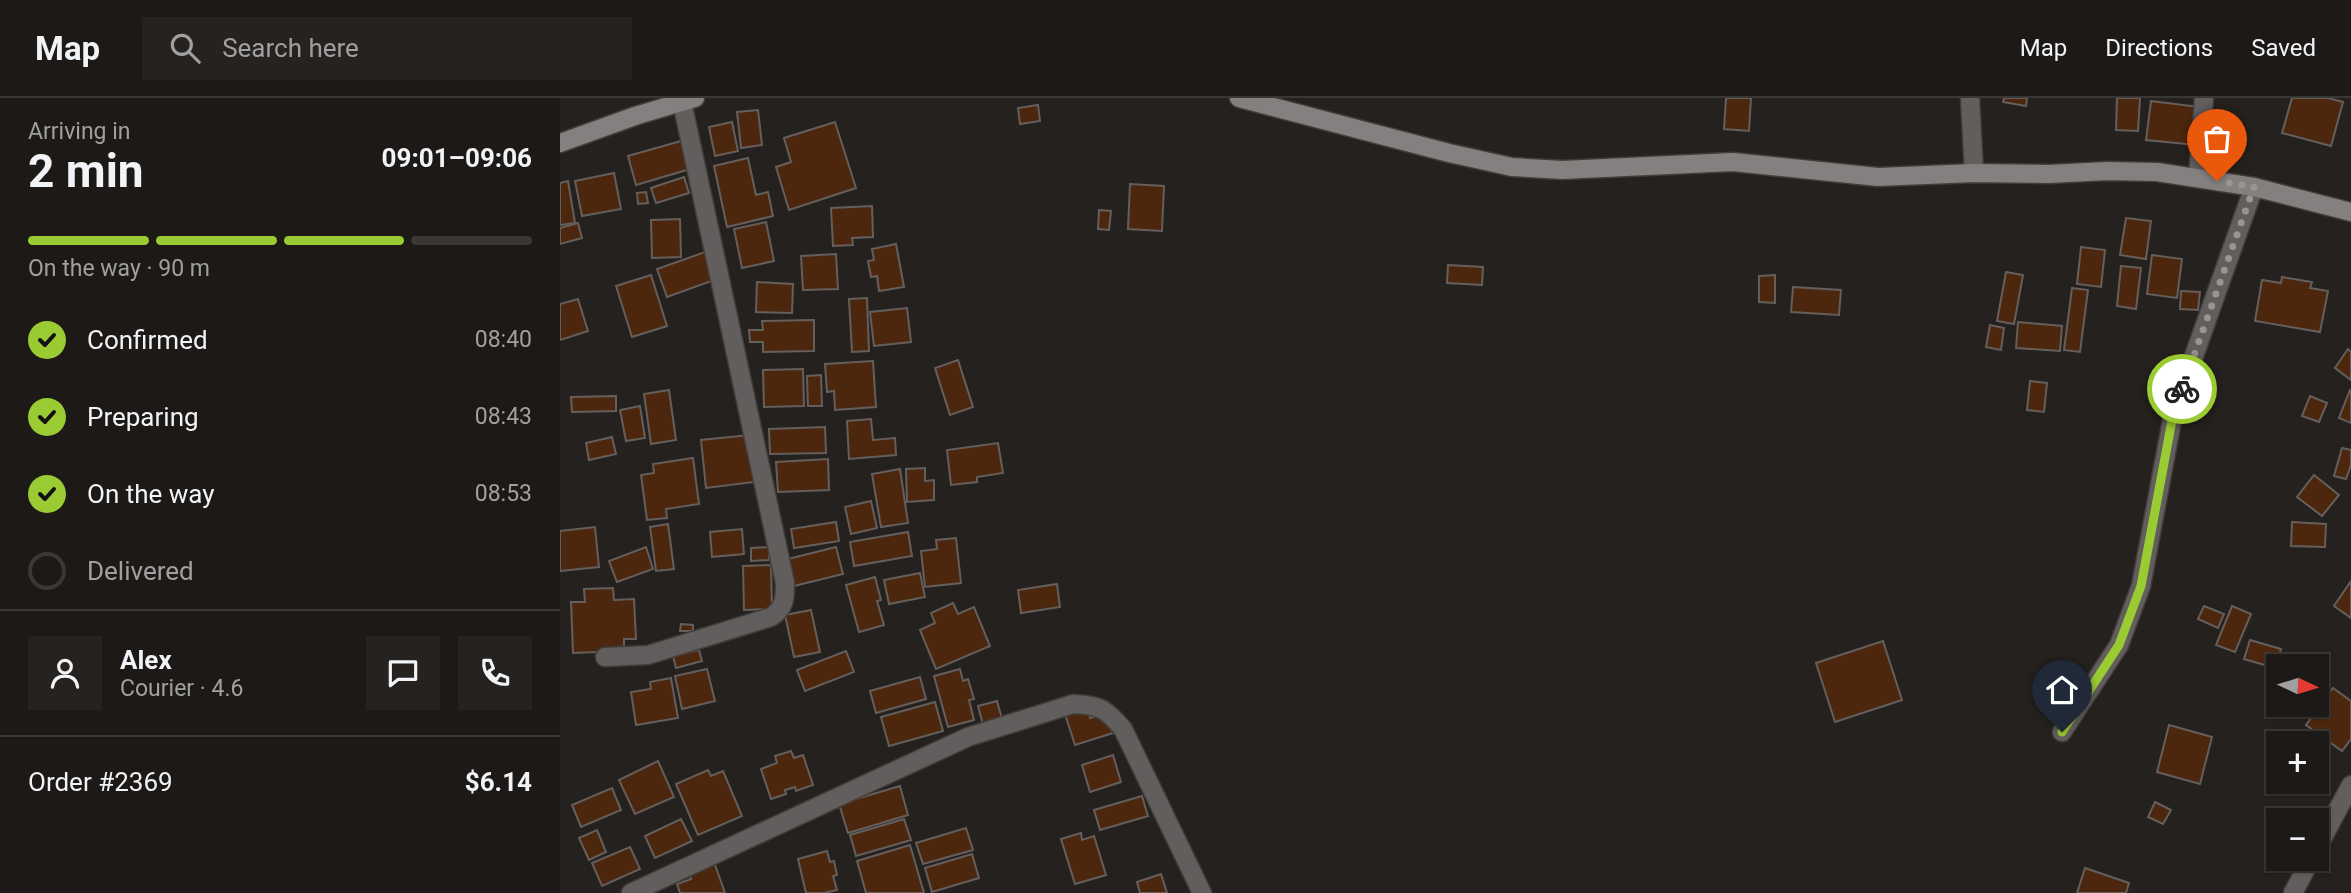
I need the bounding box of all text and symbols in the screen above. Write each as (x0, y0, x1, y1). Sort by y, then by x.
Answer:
search box (142, 17, 632, 80)
text: Map (35, 29, 100, 68)
icon: search (166, 29, 204, 67)
text: Search here (222, 33, 359, 63)
text: Map (2020, 34, 2067, 62)
text: Directions (2105, 34, 2213, 62)
text: Saved (2251, 34, 2316, 62)
pin (2187, 109, 2247, 181)
text: Arriving in (28, 118, 131, 145)
icon: bag (2198, 120, 2236, 158)
text: 09:01–09:06 (382, 143, 532, 173)
text: 2 min (28, 144, 144, 198)
text: On the way · 90 m (28, 255, 210, 282)
icon: check (28, 321, 66, 359)
text: Confirmed (87, 325, 208, 355)
text: 08:40 (475, 326, 532, 353)
courier (2147, 354, 2217, 424)
icon: bike (2163, 370, 2201, 408)
icon: check (28, 398, 66, 436)
text: Preparing (87, 402, 199, 432)
text: 08:43 (475, 403, 532, 430)
icon: check (28, 475, 66, 513)
text: On the way (87, 479, 215, 509)
text: 08:53 (475, 480, 532, 507)
text: Delivered (87, 556, 194, 586)
button: person (28, 636, 102, 710)
button: chat (366, 636, 440, 710)
button: phone (458, 636, 532, 710)
text: Alex (120, 645, 172, 675)
north arrow (2266, 654, 2329, 718)
map controls (2266, 654, 2329, 871)
pin (2032, 660, 2092, 732)
icon: home (2043, 671, 2081, 709)
text: Courier · 4.6 (120, 675, 243, 702)
button: + (2266, 731, 2329, 794)
text: Order #2369 (28, 767, 173, 797)
text: $6.14 (465, 767, 532, 797)
button: − (2266, 808, 2329, 871)

